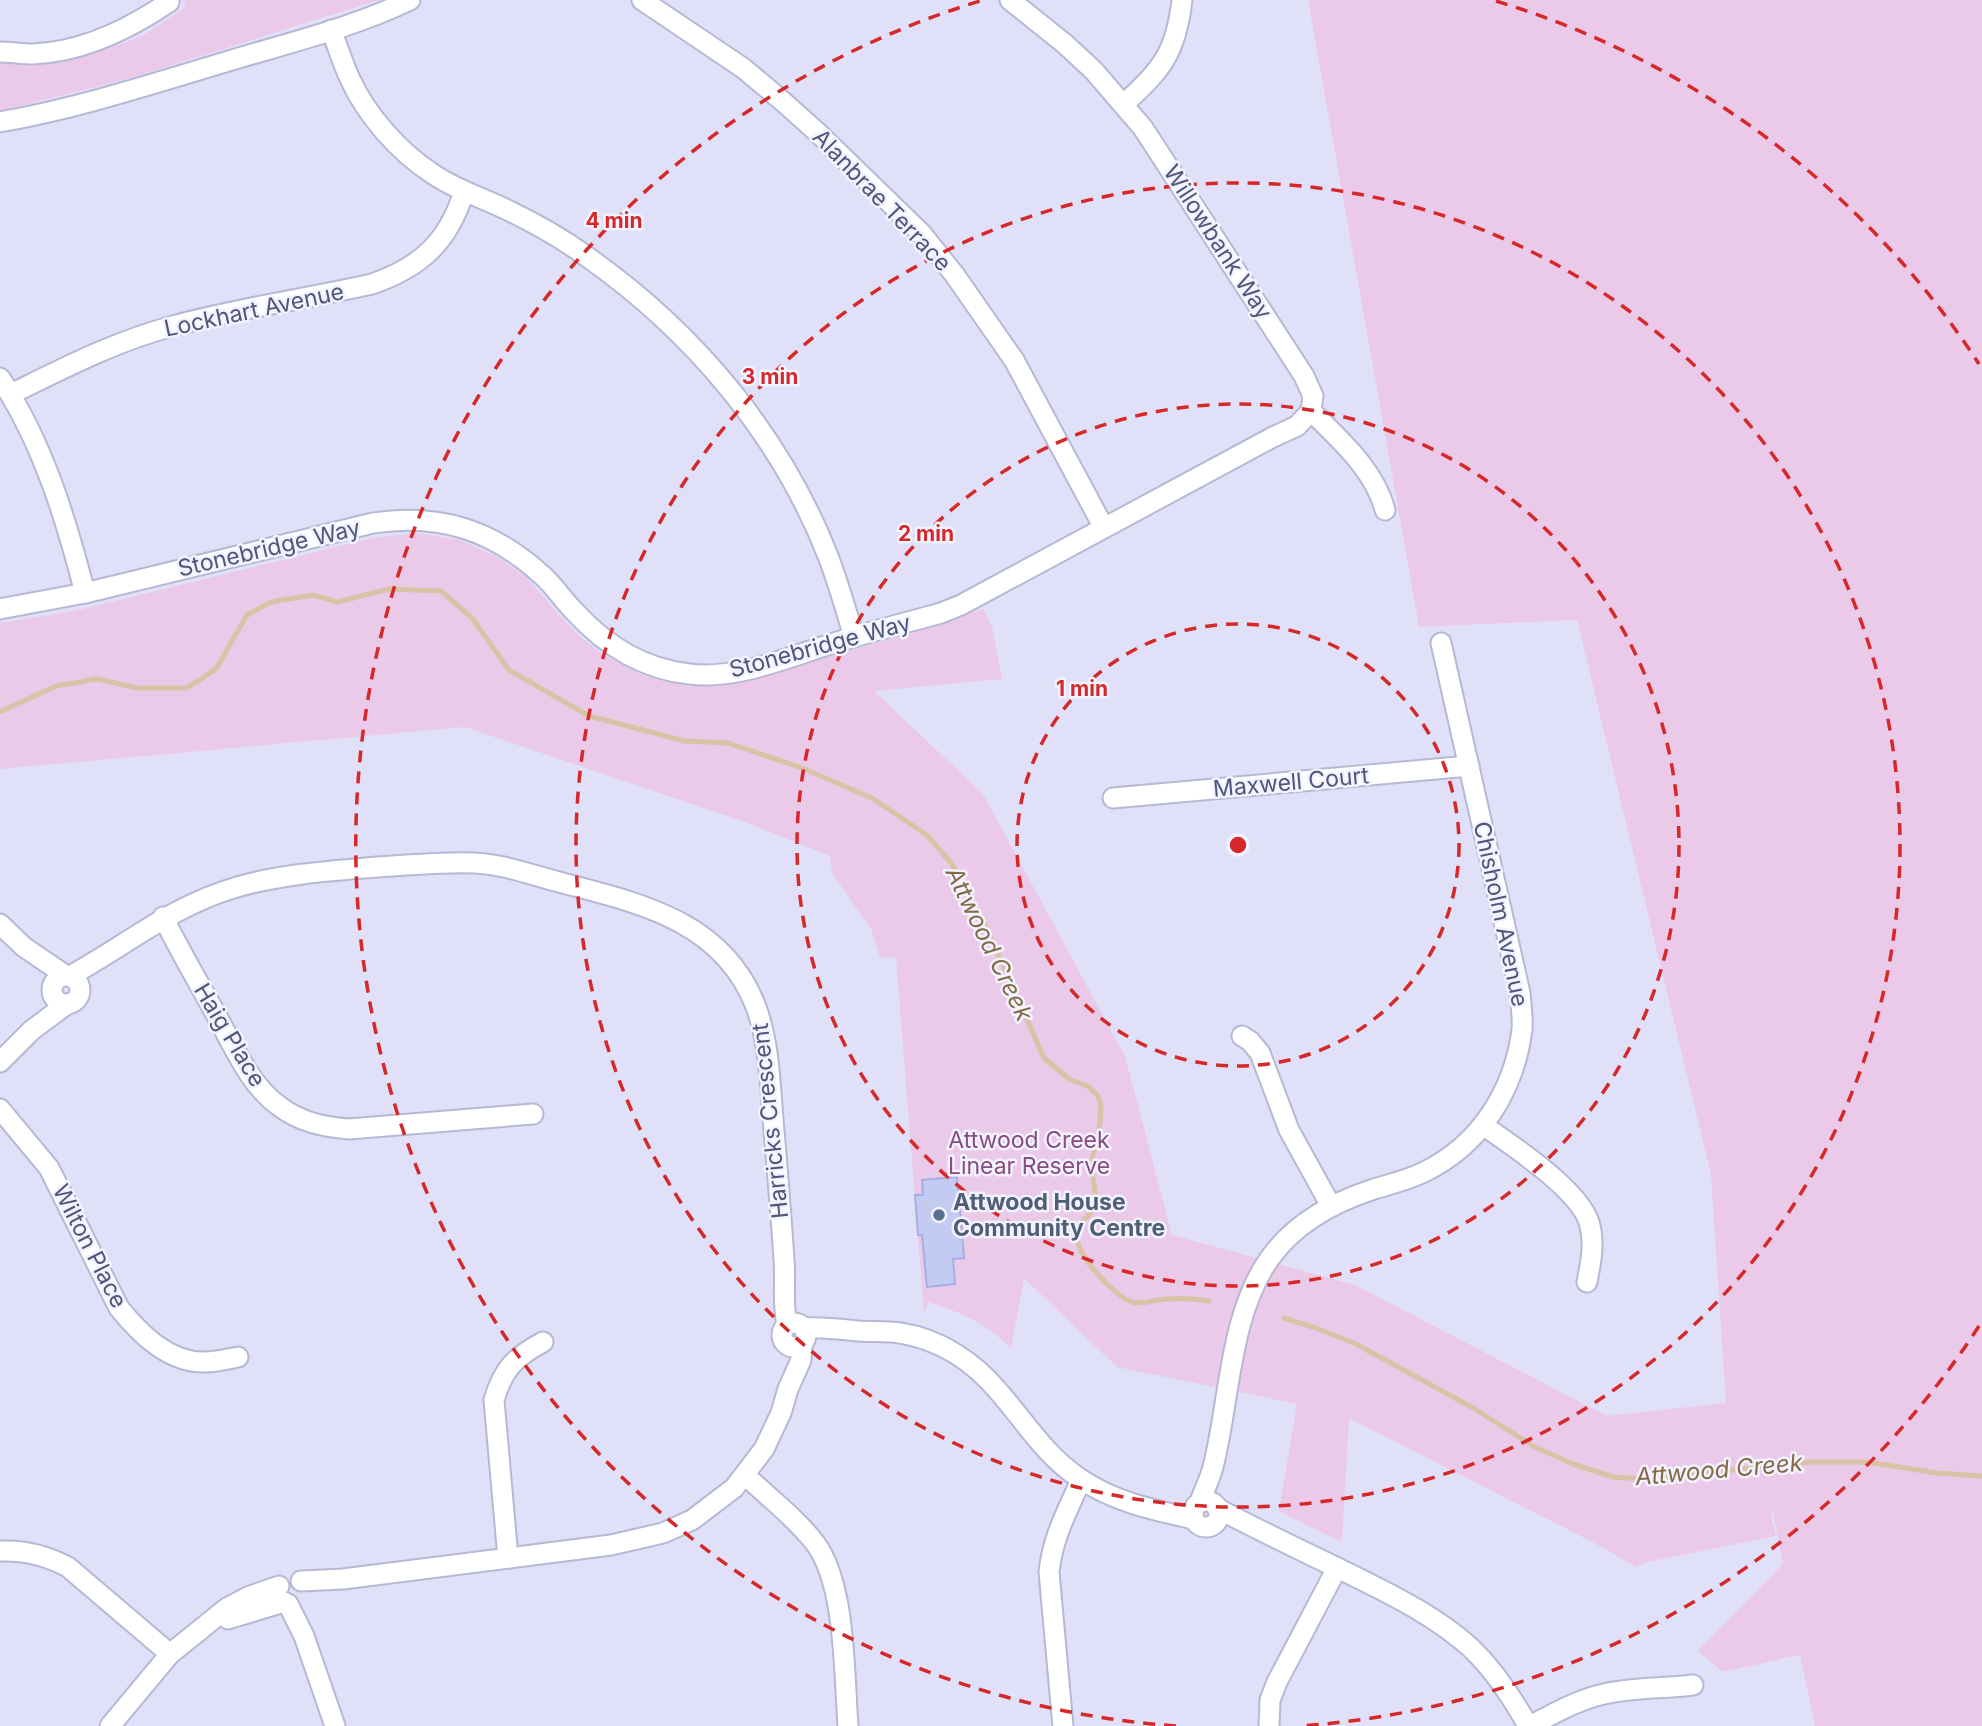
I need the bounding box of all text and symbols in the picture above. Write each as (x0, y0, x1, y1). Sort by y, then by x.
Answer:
street label: Alanbrae Terrace (807, 123, 957, 277)
street label: Willowbank Way (1158, 160, 1278, 325)
text: 4 min (585, 208, 643, 233)
street label: Lockhart Avenue (162, 277, 346, 343)
text: 3 min (742, 364, 798, 389)
street label: Stonebridge Way (175, 513, 363, 583)
text: 2 min (898, 521, 954, 546)
street label: Stonebridge Way (726, 608, 914, 684)
text: 1 min (1056, 676, 1108, 701)
street label: Maxwell Court (1212, 761, 1371, 803)
street label: Chisholm Avenue (1468, 819, 1534, 1009)
centre of rings (1226, 833, 1250, 857)
water label: Attwood Creek (939, 861, 1040, 1026)
street label: Haig Place (188, 978, 272, 1092)
street label: Harricks Crescent (746, 1021, 794, 1220)
park label: Attwood Creek Linear Reserve (948, 1126, 1110, 1180)
street label: Wilton Place (47, 1179, 133, 1313)
place label: Attwood House Community Centre (953, 1188, 1165, 1242)
marker: Attwood House Community Centre (931, 1207, 947, 1223)
water label: Attwood Creek (1633, 1448, 1805, 1491)

